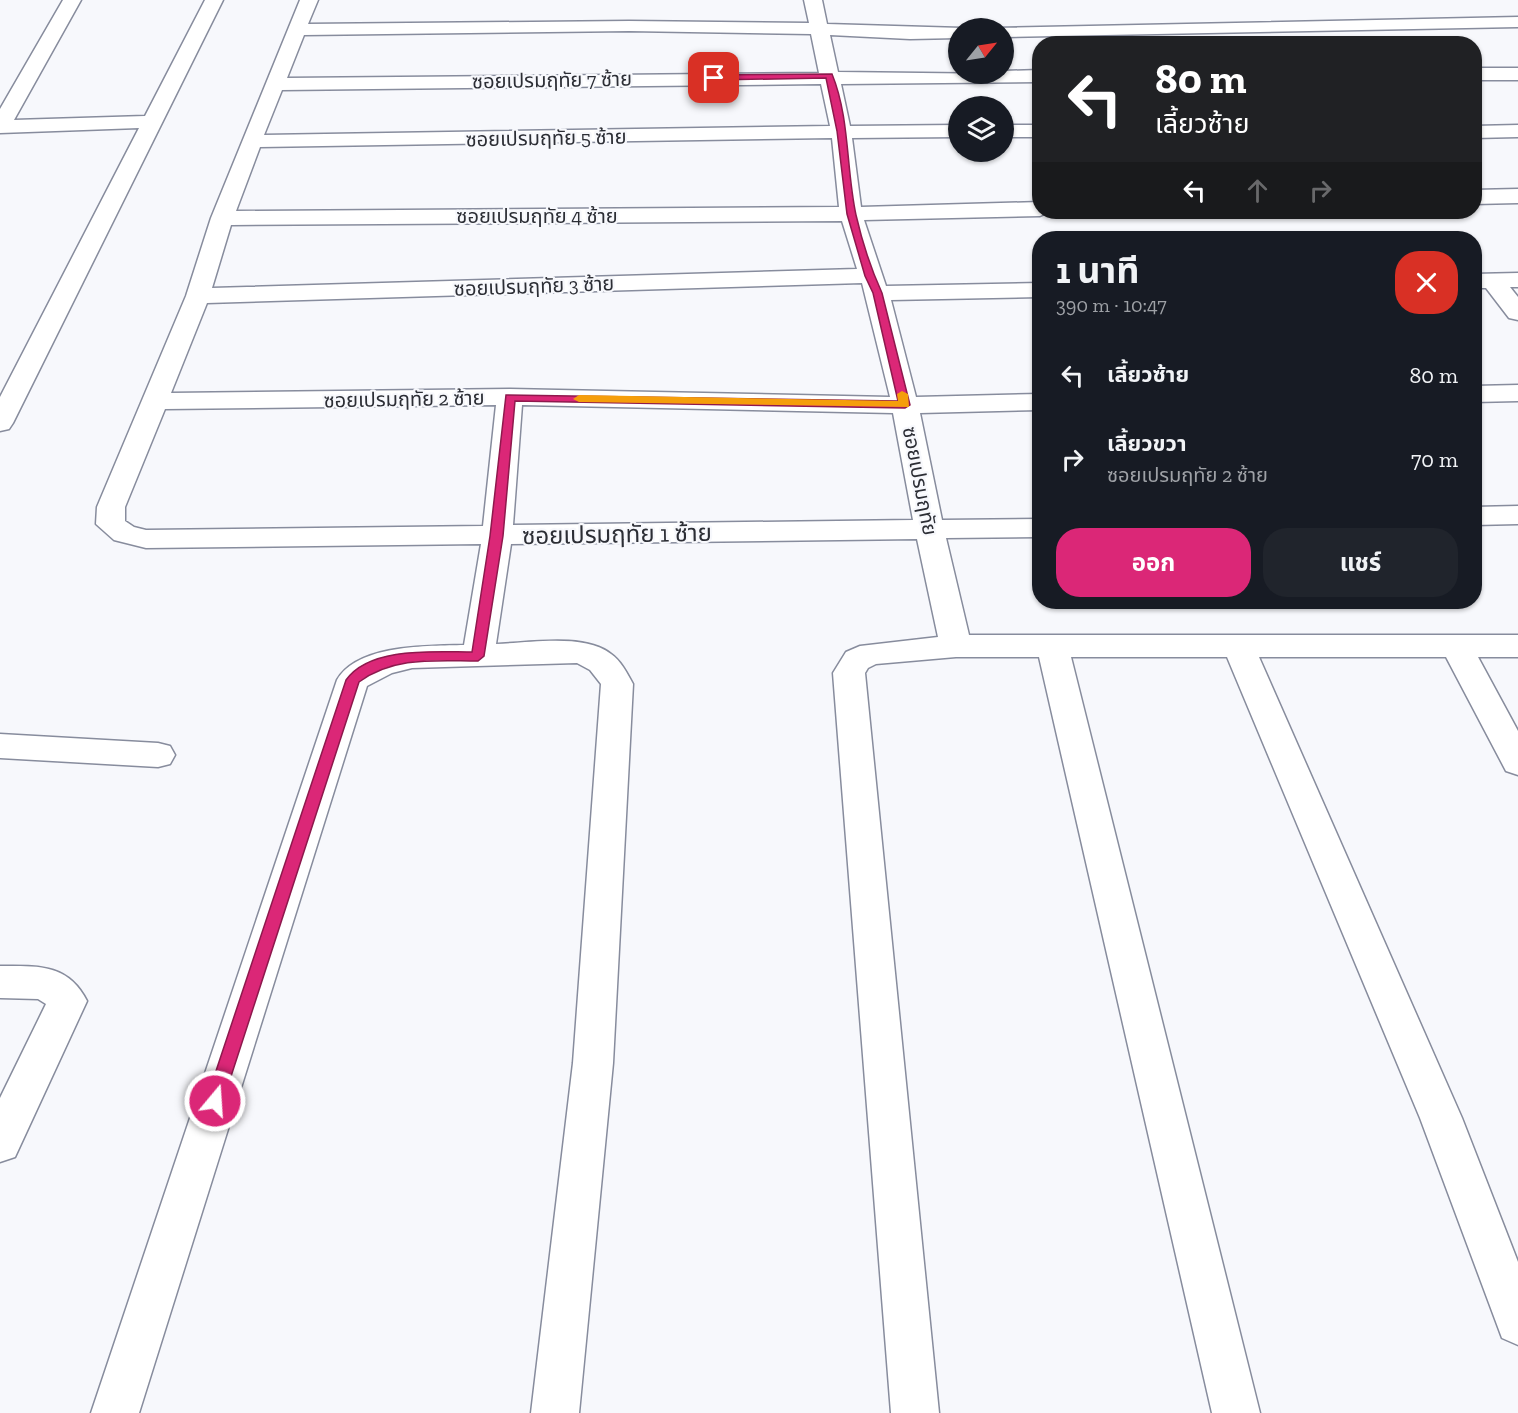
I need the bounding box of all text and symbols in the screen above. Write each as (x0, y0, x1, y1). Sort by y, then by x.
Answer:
north arrow (948, 18, 1014, 84)
map controls (948, 18, 1014, 162)
pin (688, 52, 739, 103)
text: 80 m (1155, 53, 1246, 104)
icon: left (1056, 60, 1134, 138)
icon: arrive (697, 61, 730, 94)
street label: ซอยเปรมฤทัย 7 ซ้าย (472, 67, 632, 93)
button: layers (948, 96, 1014, 162)
text: เลี้ยวซ้าย (1155, 108, 1249, 140)
street label: ซอยเปรมฤทัย 5 ซ้าย (465, 125, 627, 151)
icon: left (1178, 174, 1211, 207)
icon: ahead (1241, 174, 1274, 207)
icon: right (1304, 174, 1337, 207)
street label: ซอยเปรมฤทัย 4 ซ้าย (456, 204, 618, 228)
text: 1 นาที (1056, 249, 1139, 292)
button: close (1395, 251, 1458, 314)
street label: ซอยเปรมฤทัย 3 ซ้าย (453, 271, 615, 301)
text: 390 m · 10:47 (1056, 293, 1167, 317)
icon: left (1056, 359, 1089, 392)
text: เลี้ยวซ้าย (1107, 361, 1189, 388)
text: 80 m (1410, 362, 1458, 389)
street label: ซอยเปรมฤทัย 2 ซ้าย (323, 386, 485, 412)
street label: ซอยเปรมฤทัย (898, 425, 942, 537)
text: เลี้ยวขวา (1107, 430, 1187, 457)
icon: right (1056, 443, 1089, 476)
text: 70 m (1411, 446, 1458, 473)
text: ซอยเปรมฤทัย 2 ซ้าย (1107, 463, 1268, 487)
street label: ซอยเปรมฤทัย 1 ซ้าย (522, 518, 712, 550)
button: ออก (1056, 528, 1251, 597)
button: แชร์ (1263, 528, 1458, 597)
position arrow (183, 1069, 247, 1133)

